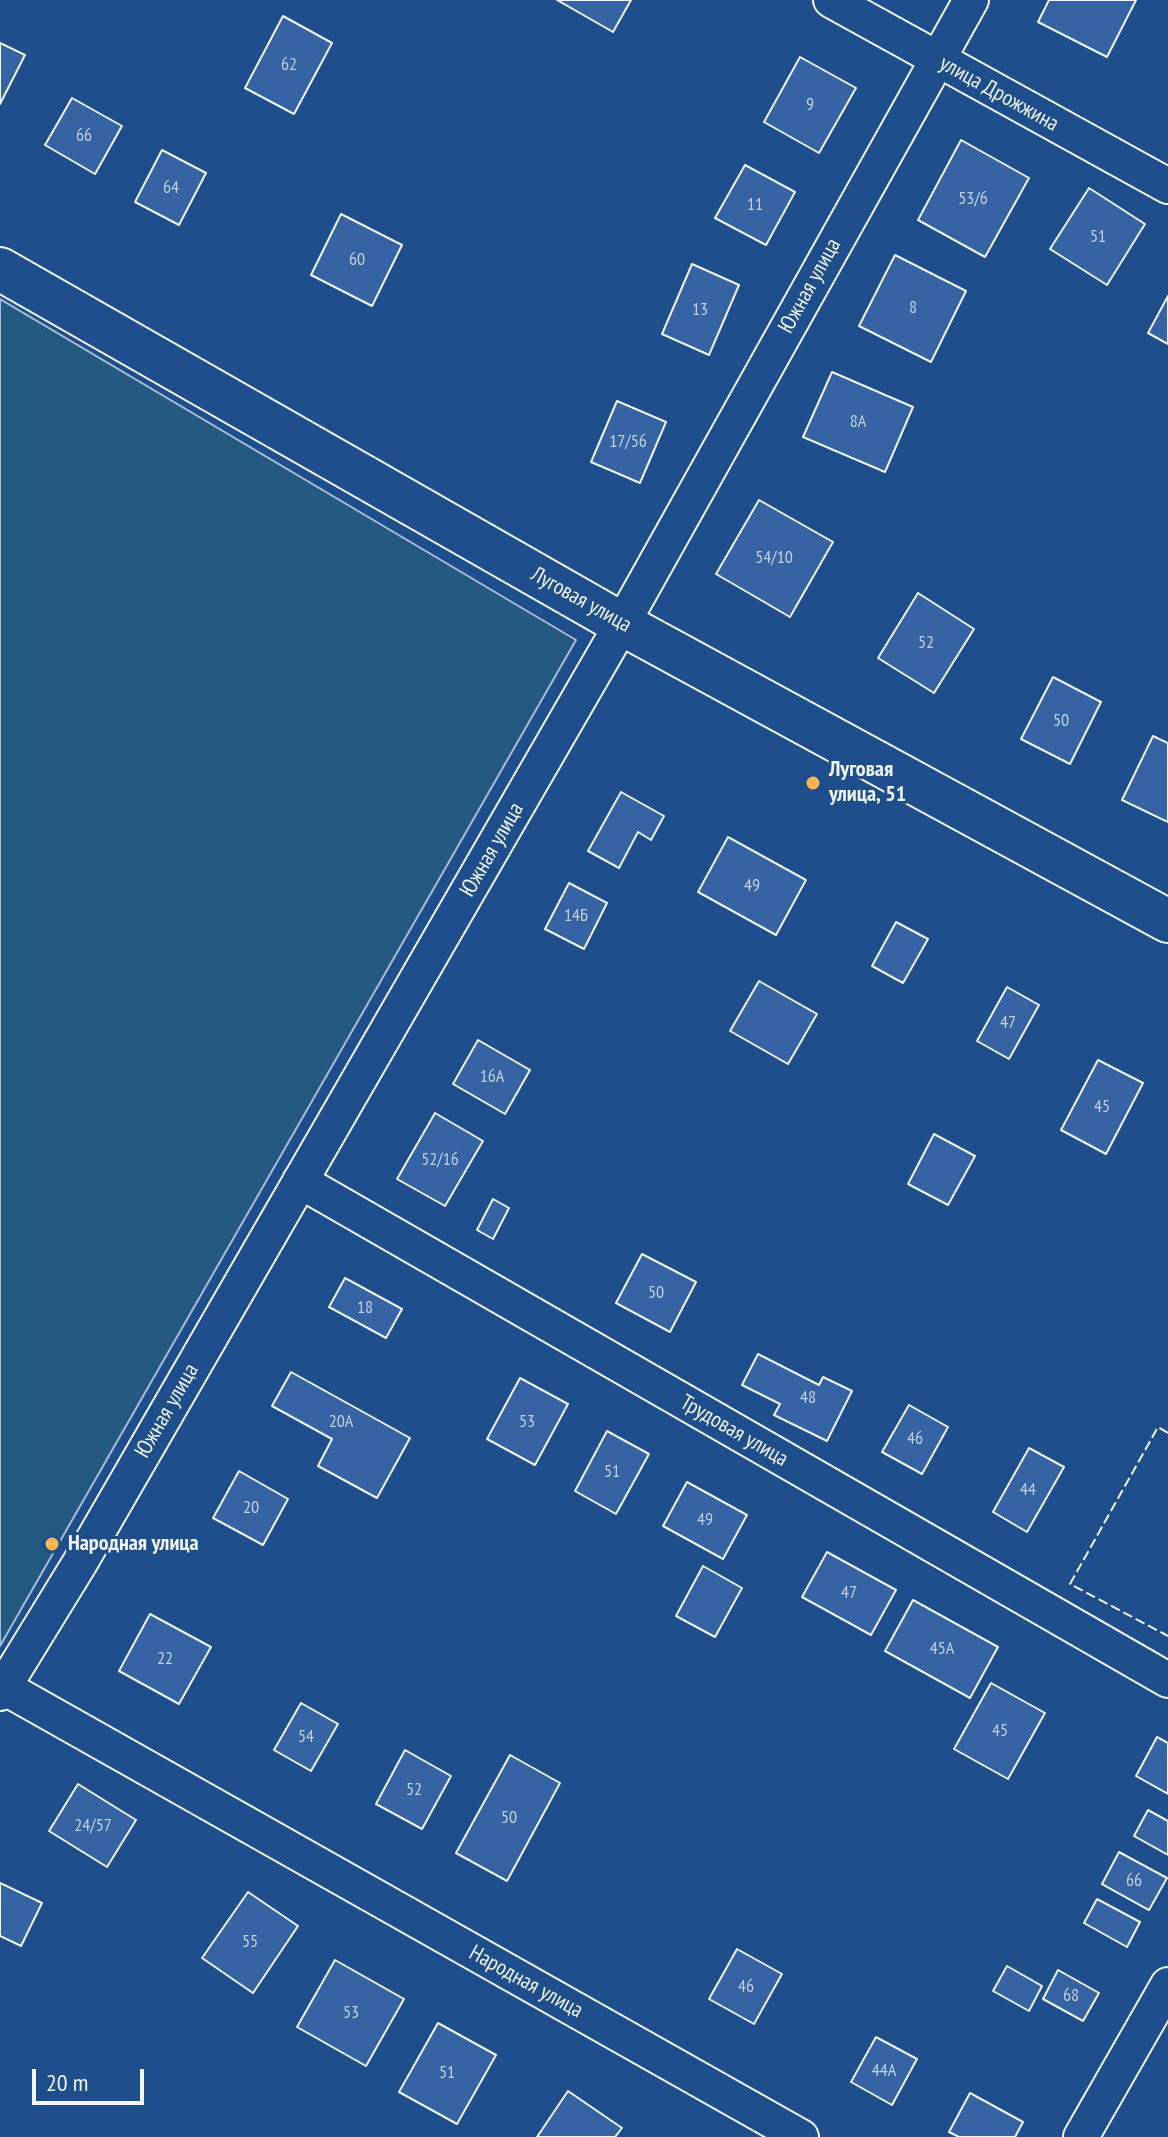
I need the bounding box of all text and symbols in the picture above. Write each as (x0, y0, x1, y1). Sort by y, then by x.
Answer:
street label: улица Дрожжина (935, 50, 1063, 138)
house number: 62 (281, 54, 297, 76)
house number: 9 (806, 94, 814, 116)
house number: 66 (76, 125, 92, 147)
house number: 64 (163, 177, 179, 199)
house number: 53/6 (958, 188, 988, 210)
house number: 11 (747, 194, 763, 216)
house number: 51 (1090, 226, 1106, 248)
street label: Южная улица (773, 234, 847, 338)
house number: 60 (349, 249, 365, 271)
house number: 8 (909, 297, 917, 319)
house number: 13 (692, 299, 708, 321)
house number: 8А (850, 411, 866, 433)
house number: 17/56 (609, 431, 647, 453)
house number: 54/10 (755, 547, 793, 569)
street label: Луговая улица (526, 562, 636, 638)
house number: 52 (918, 632, 934, 654)
house number: 50 (1053, 710, 1069, 732)
place label: Луговая улица, 51 (829, 757, 906, 808)
marker: Луговая улица, 51 (804, 774, 822, 792)
street label: Южная улица (454, 798, 530, 902)
house number: 49 (744, 875, 760, 897)
house number: 14Б (564, 905, 588, 927)
house number: 47 (1000, 1012, 1016, 1034)
house number: 16А (480, 1066, 504, 1088)
house number: 45 (1094, 1096, 1110, 1118)
house number: 52/16 (421, 1149, 459, 1171)
house number: 50 (648, 1282, 664, 1304)
house number: 18 (357, 1297, 373, 1319)
street label: Южная улица (129, 1359, 205, 1463)
house number: 48 (800, 1387, 816, 1409)
street label: Трудовая улица (675, 1389, 793, 1473)
house number: 20А (329, 1411, 353, 1433)
house number: 53 (519, 1411, 535, 1433)
house number: 46 (907, 1428, 923, 1450)
house number: 51 (604, 1461, 620, 1483)
house number: 44 (1020, 1479, 1036, 1501)
house number: 20 (243, 1497, 259, 1519)
house number: 49 (697, 1509, 713, 1531)
place label: Народная улица (68, 1531, 199, 1557)
marker: Народная улица (43, 1535, 61, 1553)
house number: 47 (841, 1582, 857, 1604)
house number: 45А (930, 1638, 954, 1660)
house number: 22 (157, 1648, 173, 1670)
house number: 45 (992, 1720, 1008, 1742)
house number: 54 (298, 1726, 314, 1748)
house number: 52 (406, 1779, 422, 1801)
house number: 50 (501, 1807, 517, 1829)
house number: 24/57 (74, 1815, 112, 1837)
house number: 66 (1126, 1870, 1142, 1892)
house number: 55 (242, 1931, 258, 1953)
street label: Народная улица (465, 1940, 587, 2024)
house number: 46 (738, 1976, 754, 1998)
house number: 68 (1063, 1985, 1079, 2007)
house number: 53 (343, 2002, 359, 2024)
scale bar (36, 2053, 148, 2103)
house number: 44А (872, 2060, 896, 2082)
house number: 51 (439, 2062, 455, 2084)
text: 20 m (46, 2067, 88, 2098)

